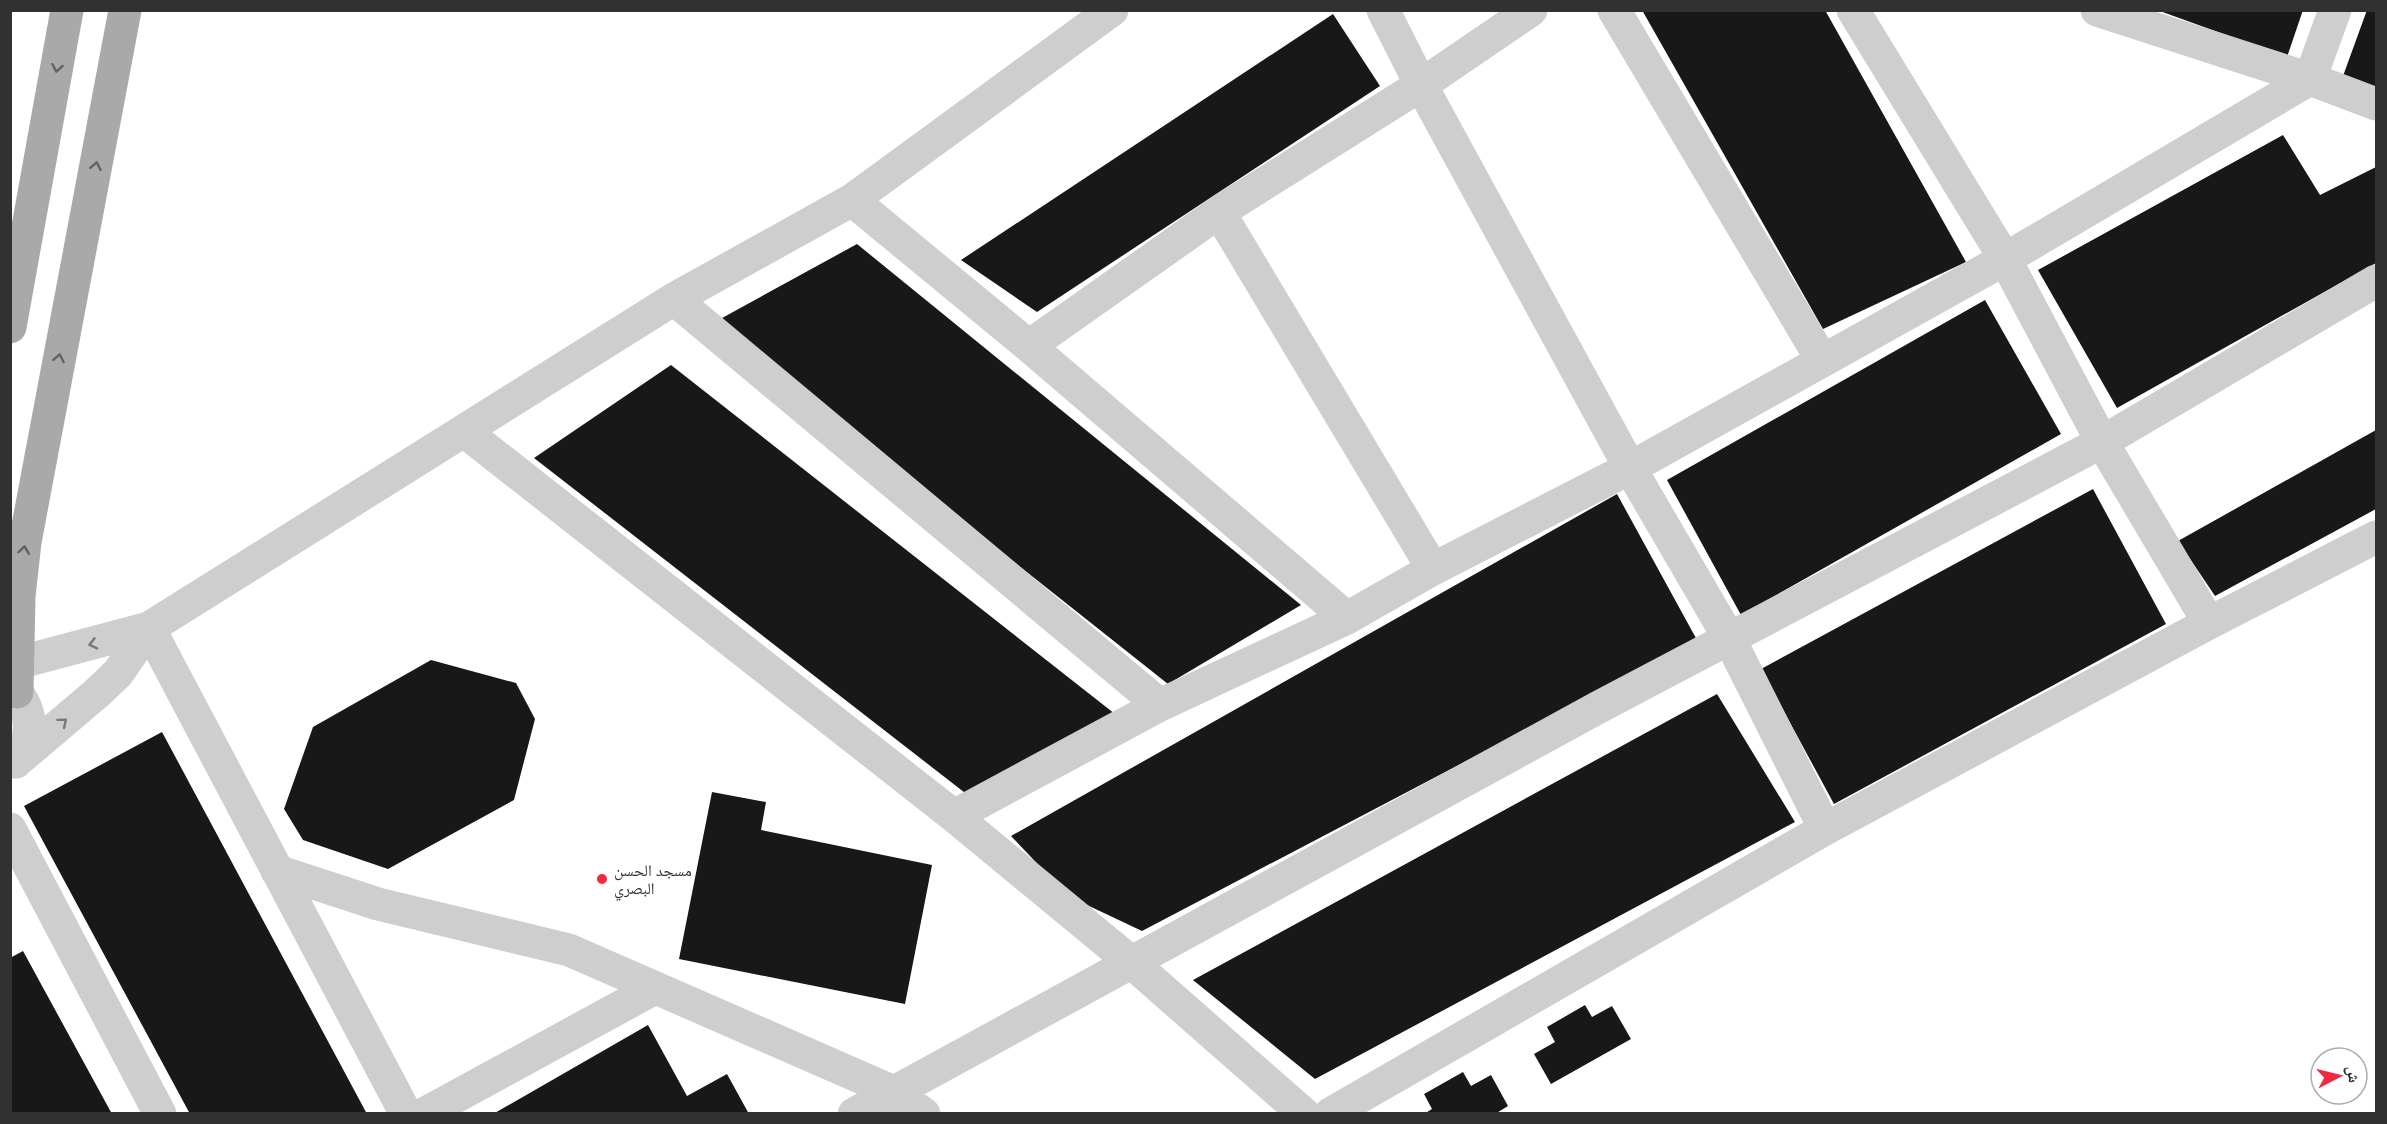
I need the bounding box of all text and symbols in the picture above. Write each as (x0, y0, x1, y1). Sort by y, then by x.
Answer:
one-way arrow (51, 63, 64, 73)
one-way arrow (89, 162, 102, 172)
one-way arrow (52, 353, 65, 363)
one-way arrow (17, 545, 29, 554)
one-way arrow (88, 637, 99, 649)
one-way arrow (56, 719, 67, 730)
place label: مسجد الحسن البصري (614, 861, 692, 901)
marker: مسجد الحسن البصري (595, 872, 609, 886)
north arrow (2309, 1046, 2369, 1106)
text: ش (2343, 1065, 2364, 1084)

